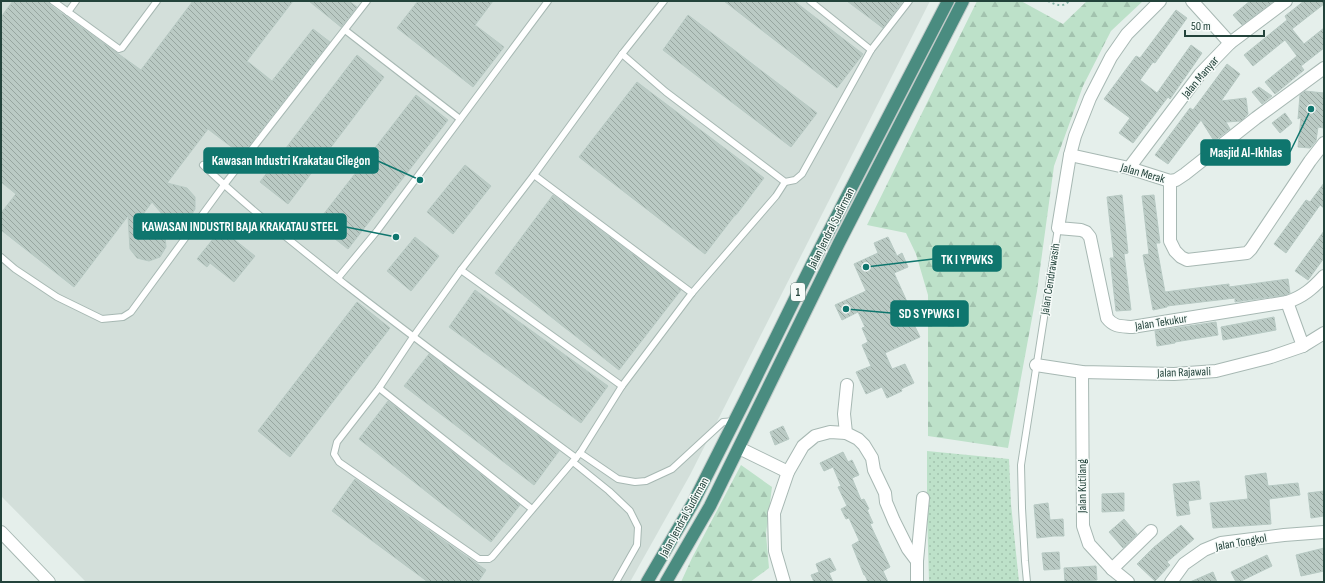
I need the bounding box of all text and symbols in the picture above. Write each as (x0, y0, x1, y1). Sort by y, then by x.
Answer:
scale bar (1185, 12, 1264, 38)
text: 50 m (1191, 19, 1211, 34)
street label: Jalan Manyar (1178, 53, 1223, 102)
callout: Masjid Al-Ikhlas (1201, 140, 1290, 165)
text: Masjid Al-Ikhlas (1210, 145, 1282, 161)
callout: Kawasan Industri Krakatau Cilegon (204, 148, 378, 173)
text: Kawasan Industri Krakatau Cilegon (212, 153, 370, 169)
street label: Jalan Merak (1118, 160, 1167, 187)
street label: Jalan Jendral Sudirman (804, 185, 858, 272)
callout: KAWASAN INDUSTRI BAJA KRAKATAU STEEL (134, 214, 346, 239)
text: KAWASAN INDUSTRI BAJA KRAKATAU STEEL (142, 219, 338, 235)
street label: Jalan Cendrawasih (1037, 242, 1064, 317)
callout: TK I YPWKS (933, 246, 1001, 271)
text: TK I YPWKS (941, 252, 993, 268)
road number: 1 (791, 283, 805, 301)
callout: SD S YPWKS I (891, 301, 968, 326)
text: SD S YPWKS I (899, 306, 959, 322)
street label: Jalan Tekukur (1133, 311, 1189, 334)
street label: Jalan Rajawali (1156, 364, 1211, 381)
street label: Jalan Kutilang (1075, 459, 1090, 514)
street label: Jalan Jendral Sudirman (656, 475, 713, 561)
street label: Jalan Tongkol (1213, 531, 1268, 555)

